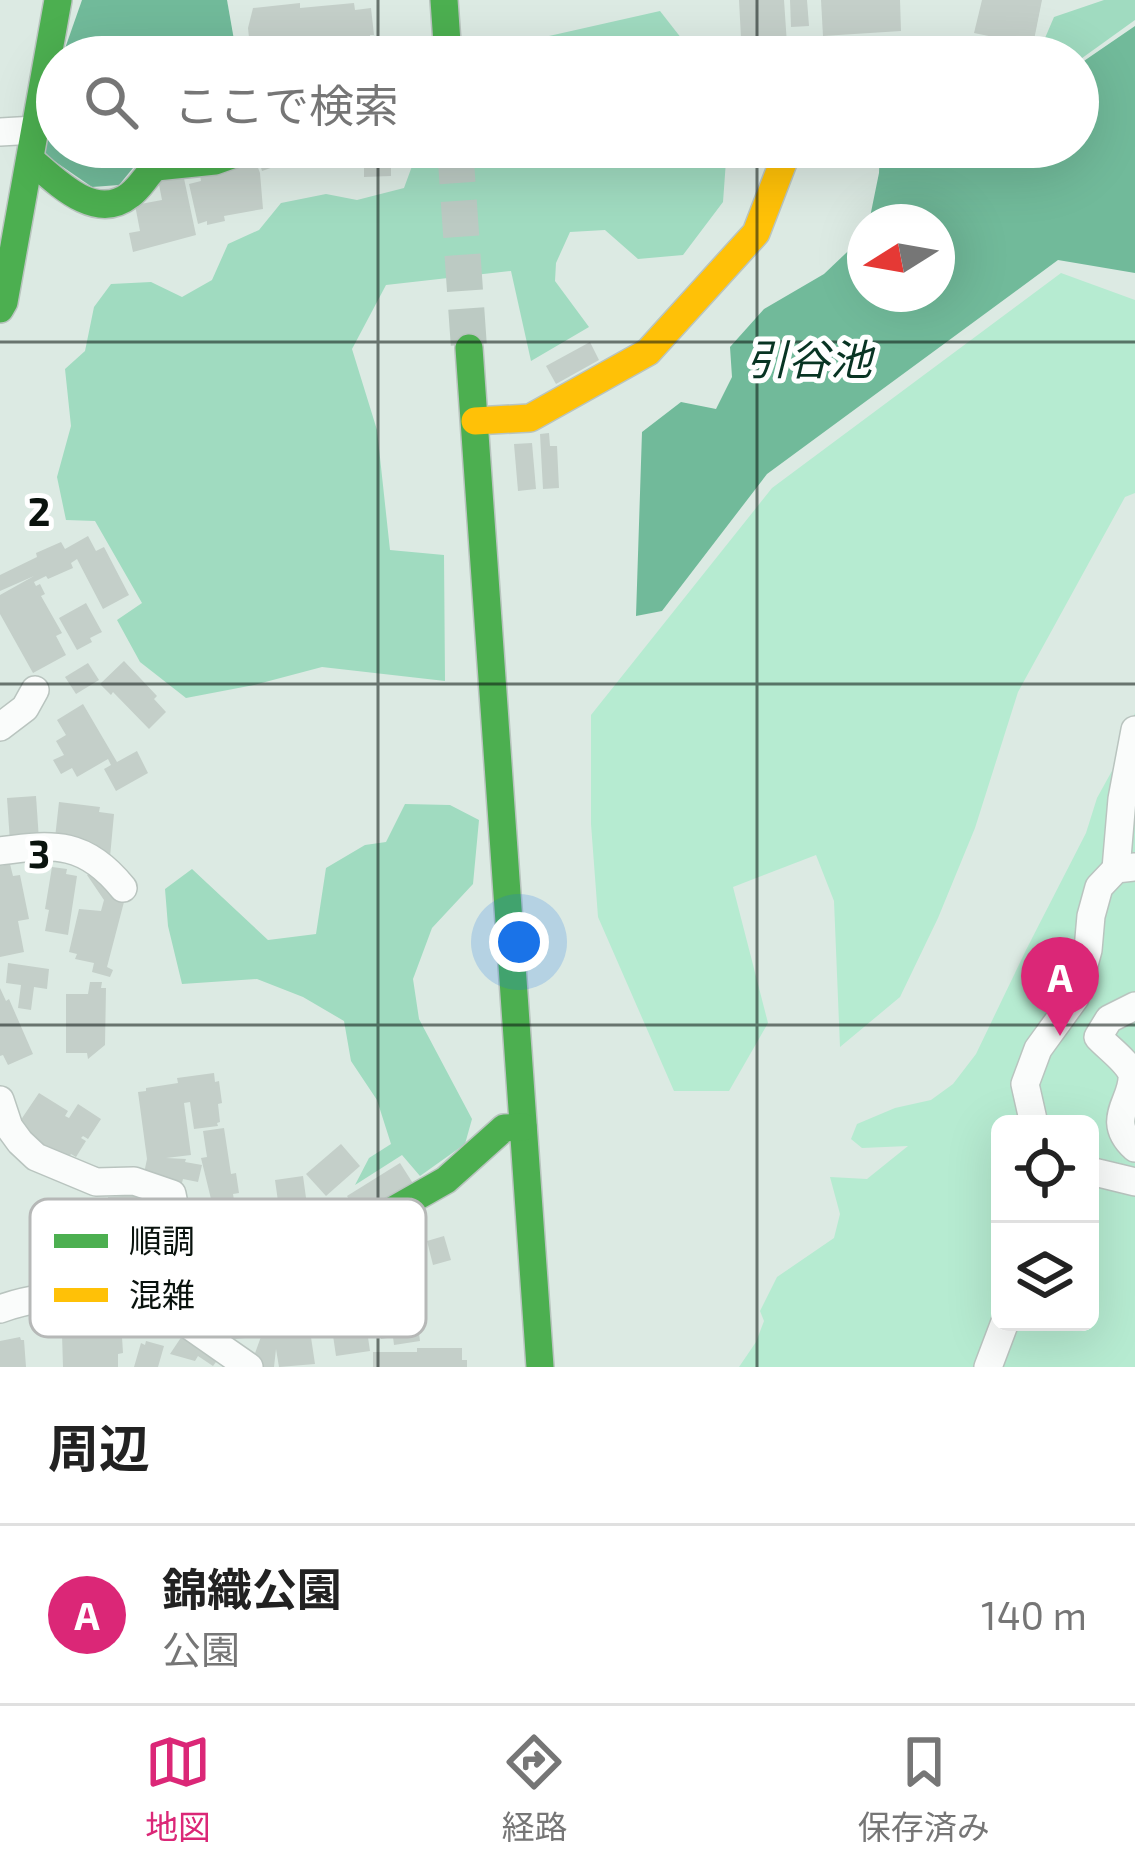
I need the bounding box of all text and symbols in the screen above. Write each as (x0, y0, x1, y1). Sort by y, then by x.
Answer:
search box (36, 36, 1099, 168)
icon: search (78, 69, 144, 135)
text: ここで検索 (174, 77, 399, 131)
north arrow (847, 204, 955, 312)
water label: 引谷池 (746, 333, 876, 383)
text: 2 (28, 487, 50, 534)
text: 3 (28, 829, 50, 876)
your location (489, 912, 549, 972)
pin: A (1021, 937, 1099, 1036)
map controls (991, 1115, 1099, 1331)
button: locate (991, 1115, 1099, 1223)
legend (30, 1199, 426, 1337)
text: 順調 (129, 1220, 195, 1260)
button: layers (991, 1223, 1099, 1331)
text: 混雑 (129, 1274, 195, 1314)
text: 周辺 (48, 1416, 150, 1477)
text: 錦織公園 (162, 1561, 342, 1615)
text: A (74, 1591, 100, 1638)
text: 140 m (981, 1591, 1087, 1638)
text: 公園 (162, 1625, 240, 1672)
tab: 地図 (145, 1729, 211, 1849)
tab: 経路 (501, 1729, 567, 1849)
tab: 保存済み (858, 1729, 990, 1849)

